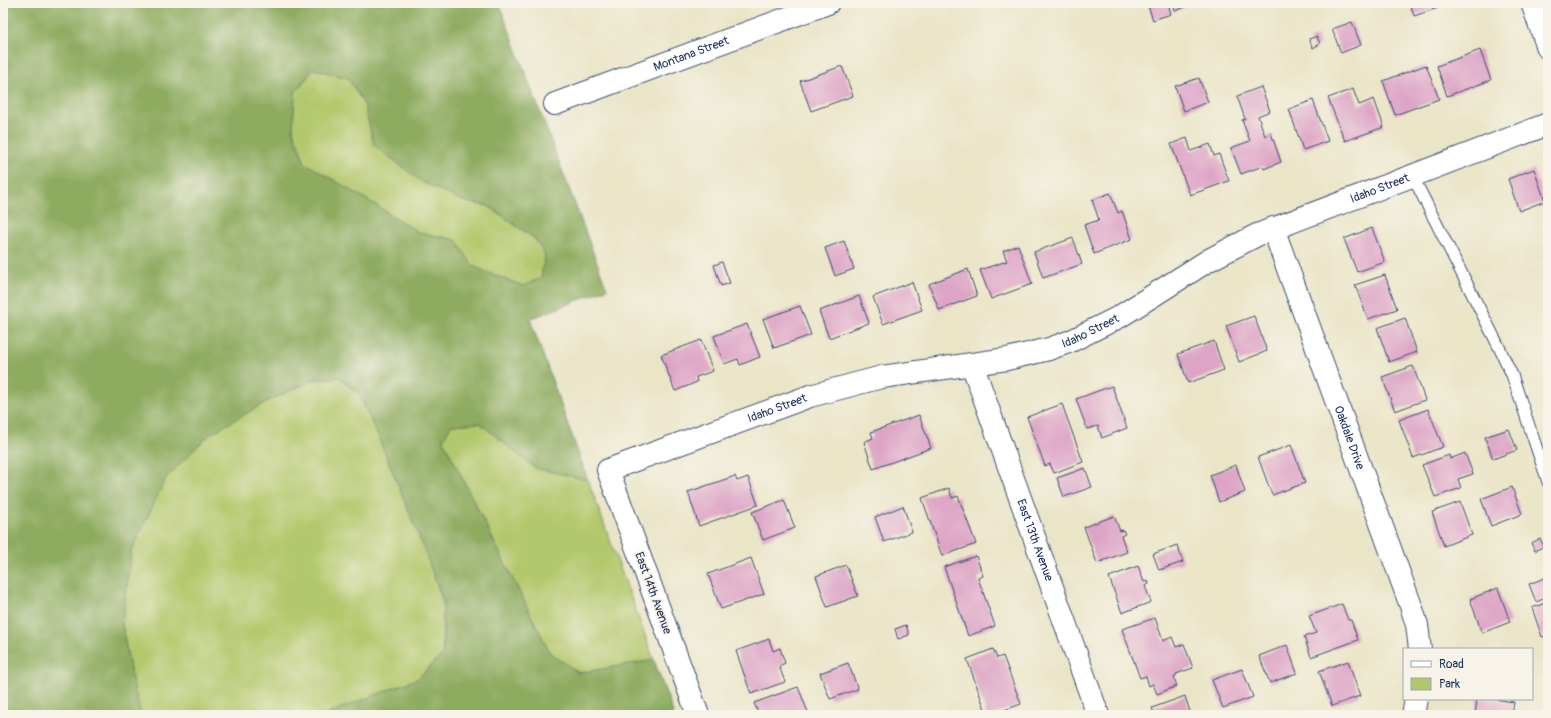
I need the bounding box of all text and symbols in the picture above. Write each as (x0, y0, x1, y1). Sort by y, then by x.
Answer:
street label: Montana Street (651, 33, 731, 74)
street label: Idaho Street (1348, 170, 1411, 206)
street label: Idaho Street (1059, 311, 1122, 351)
street label: Idaho Street (745, 390, 809, 426)
street label: Oakdale Drive (1331, 404, 1368, 471)
street label: East 13th Avenue (1014, 497, 1057, 583)
street label: East 14th Avenue (631, 550, 675, 636)
legend (1403, 648, 1533, 700)
text: Road (1439, 657, 1464, 672)
text: Park (1439, 677, 1460, 692)

